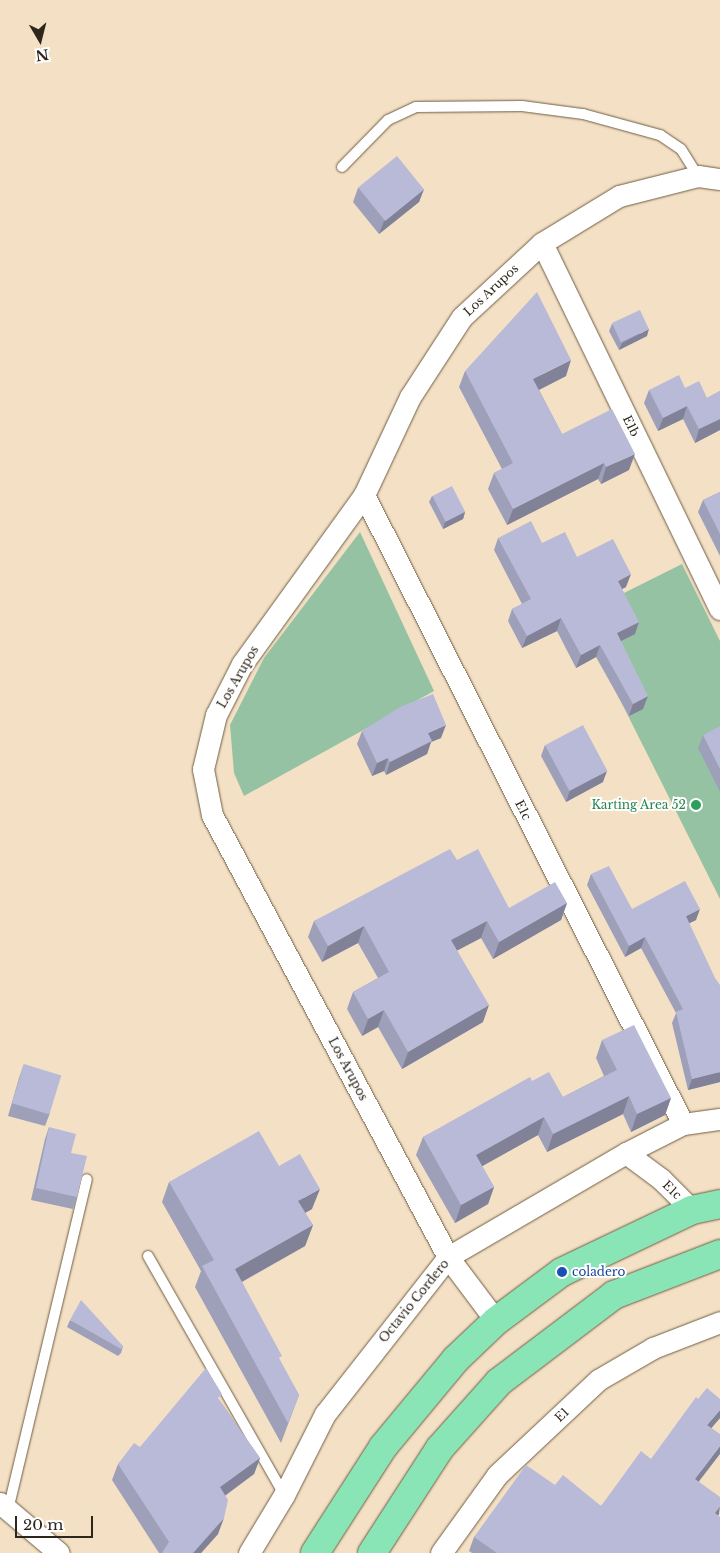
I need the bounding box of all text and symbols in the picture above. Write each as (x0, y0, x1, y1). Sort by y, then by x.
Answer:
north arrow (15, 15, 65, 65)
text: N (34, 45, 50, 65)
street label: Los Arupos (461, 261, 521, 319)
street label: E1b (620, 413, 642, 439)
street label: Los Arupos (214, 643, 262, 711)
street label: E1c (512, 798, 534, 822)
place label: Karting Area 52 (591, 798, 686, 812)
marker: Karting Area 52 (690, 799, 702, 811)
street label: Los Arupos (325, 1035, 371, 1103)
street label: E1c (660, 1178, 684, 1202)
street label: Octavio Cordero (376, 1256, 452, 1346)
place label: coladero (572, 1265, 625, 1279)
marker: coladero (556, 1266, 568, 1278)
street label: E1 (552, 1405, 572, 1425)
scale bar (18, 1506, 95, 1538)
text: 20 m (23, 1515, 63, 1534)

